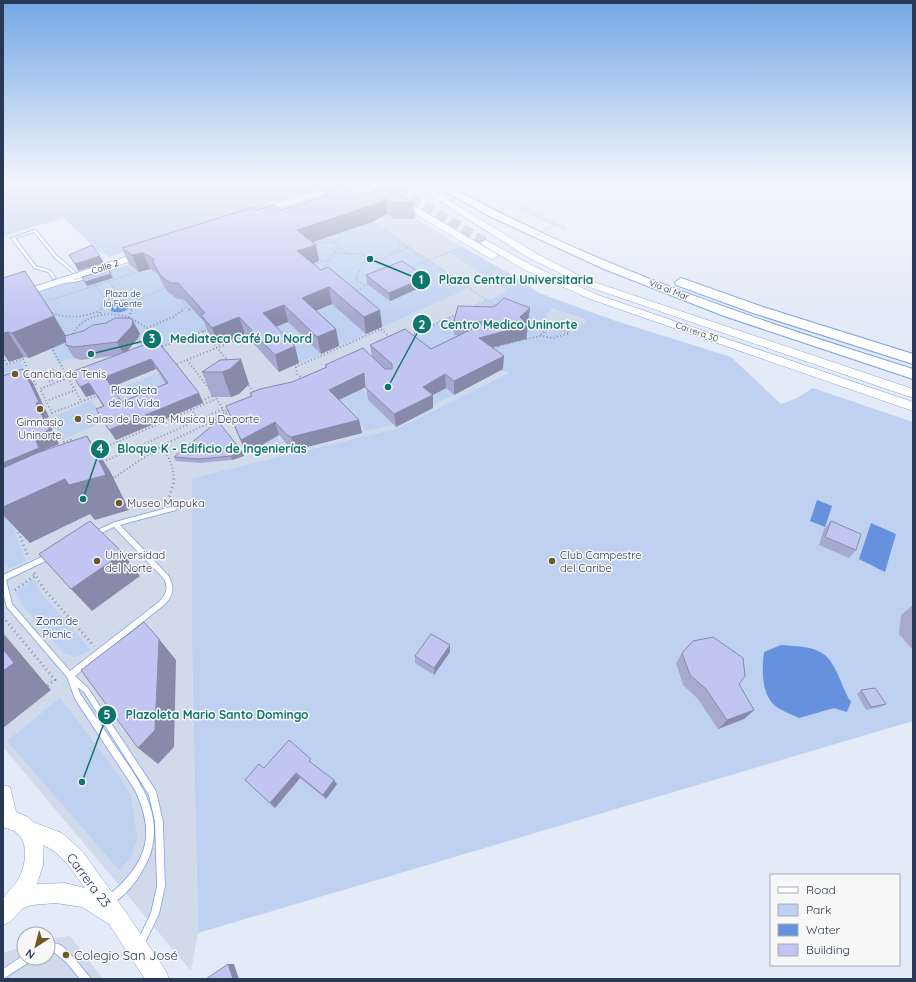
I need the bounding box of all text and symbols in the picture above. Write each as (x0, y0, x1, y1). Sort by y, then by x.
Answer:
street label: Calle 2 (90, 257, 120, 276)
callout: Plaza Central Universitaria (411, 268, 602, 292)
text: 1 (419, 272, 423, 287)
text: Plaza Central Universitaria (439, 272, 593, 287)
street label: Vía al Mar (648, 277, 691, 302)
park label: Plaza de la Fuente (104, 288, 142, 309)
callout: Centro Medico Uninorte (412, 312, 585, 336)
text: 2 (419, 317, 426, 332)
text: Centro Medico Uninorte (440, 317, 578, 332)
street label: Carrera 30 (674, 319, 720, 344)
callout: Mediateca Café Du Nord (142, 327, 320, 351)
text: 3 (149, 331, 155, 346)
text: Mediateca Café Du Nord (170, 331, 312, 346)
place label: Cancha de Tenis (23, 367, 106, 381)
marker: Cancha de Tenis (10, 369, 20, 379)
park label: Plazoleta de la Vida (108, 383, 160, 410)
marker: Gimnasio Uninorte (35, 404, 45, 414)
place label: Salas de Danza, Musica y Deporte (86, 412, 259, 426)
marker: Salas de Danza, Musica y Deporte (73, 414, 83, 424)
place label: Gimnasio Uninorte (16, 415, 64, 442)
callout: Bloque K - Edificio de Ingenierías (90, 437, 315, 461)
text: 4 (96, 441, 104, 456)
text: Bloque K - Edificio de Ingenierías (117, 441, 307, 456)
place label: Museo Mapuka (127, 496, 205, 510)
marker: Museo Mapuka (114, 498, 124, 508)
place label: Universidad del Norte (105, 548, 165, 575)
place label: Club Campestre del Caribe (560, 548, 641, 575)
marker: Universidad del Norte (92, 556, 102, 566)
marker: Club Campestre del Caribe (547, 556, 557, 566)
park label: Zona de Picnic (36, 614, 78, 641)
callout: Plazoleta Mario Santo Domingo (97, 703, 316, 727)
text: 5 (104, 707, 111, 722)
text: Plazoleta Mario Santo Domingo (125, 707, 309, 722)
street label: Carrera 23 (63, 850, 115, 910)
legend (770, 874, 900, 966)
text: Road (806, 882, 836, 897)
text: Park (806, 902, 831, 917)
text: Water (806, 922, 841, 937)
north arrow (16, 926, 56, 966)
text: Building (806, 942, 850, 957)
text: N (23, 946, 38, 962)
place label: Colegio San José (74, 947, 178, 963)
marker: Colegio San José (61, 950, 71, 960)

